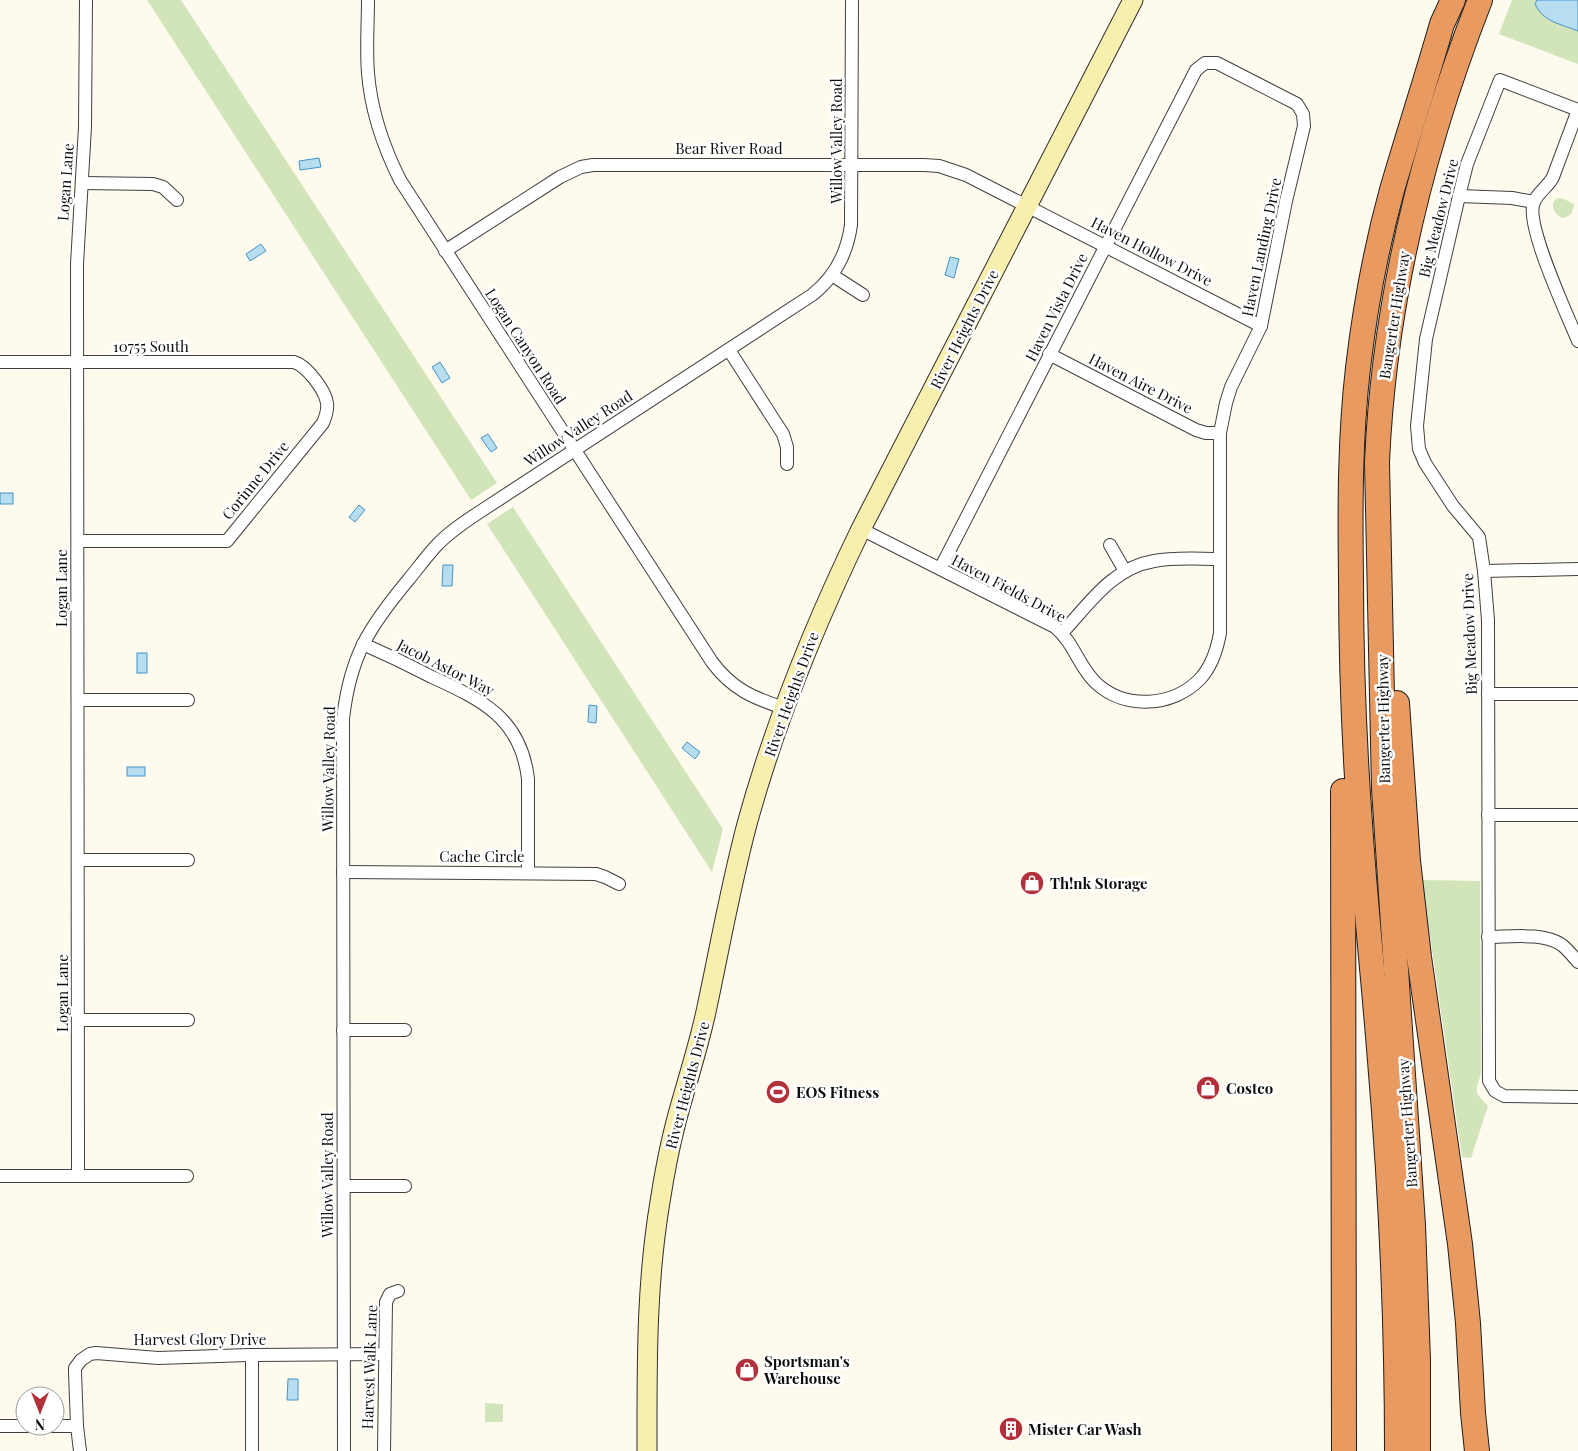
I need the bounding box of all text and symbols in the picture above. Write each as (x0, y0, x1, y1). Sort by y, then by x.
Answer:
street label: Willow Valley Road (826, 78, 846, 205)
street label: Bear River Road (675, 138, 783, 158)
street label: Logan Lane (52, 142, 78, 222)
street label: Big Meadow Drive (1414, 157, 1462, 279)
street label: Haven Landing Drive (1236, 176, 1286, 318)
street label: Haven Hollow Drive (1088, 212, 1216, 290)
street label: Bangerter Highway (1374, 249, 1414, 380)
street label: Haven Vista Drive (1020, 250, 1092, 364)
street label: River Heights Drive (925, 266, 1003, 392)
street label: Logan Canyon Road (481, 284, 571, 408)
street label: 10755 South (113, 336, 189, 356)
street label: Haven Aire Drive (1086, 348, 1196, 418)
street label: Willow Valley Road (519, 385, 636, 471)
street label: Corinne Drive (217, 437, 293, 523)
street label: Logan Lane (51, 549, 71, 627)
street label: Haven Fields Drive (948, 549, 1070, 627)
street label: Big Meadow Drive (1457, 573, 1481, 695)
street label: River Heights Drive (759, 629, 823, 759)
street label: Jacob Astor Way (393, 634, 498, 700)
street label: Bangerter Highway (1372, 654, 1394, 784)
street label: Willow Valley Road (317, 706, 339, 833)
street label: Cache Circle (439, 846, 525, 866)
shop icon: Th!nk Storage (1019, 870, 1045, 896)
place label: Th!nk Storage (1050, 873, 1148, 893)
street label: Logan Lane (52, 954, 72, 1032)
street label: River Heights Drive (660, 1019, 714, 1151)
street label: Bangerter Highway (1392, 1057, 1421, 1188)
shop icon: Costco (1195, 1075, 1221, 1101)
place label: Costco (1226, 1078, 1273, 1098)
sports icon: EOS Fitness (765, 1079, 791, 1105)
place label: EOS Fitness (796, 1082, 879, 1102)
street label: Willow Valley Road (317, 1112, 337, 1239)
street label: Harvest Walk Lane (357, 1304, 381, 1430)
street label: Harvest Glory Drive (134, 1329, 266, 1349)
place label: Sportsman's Warehouse (763, 1351, 850, 1388)
shop icon: Sportsman's Warehouse (734, 1357, 760, 1383)
north arrow (15, 1386, 65, 1436)
text: N (35, 1415, 45, 1434)
building icon: Mister Car Wash (998, 1416, 1024, 1442)
place label: Mister Car Wash (1028, 1419, 1142, 1439)

